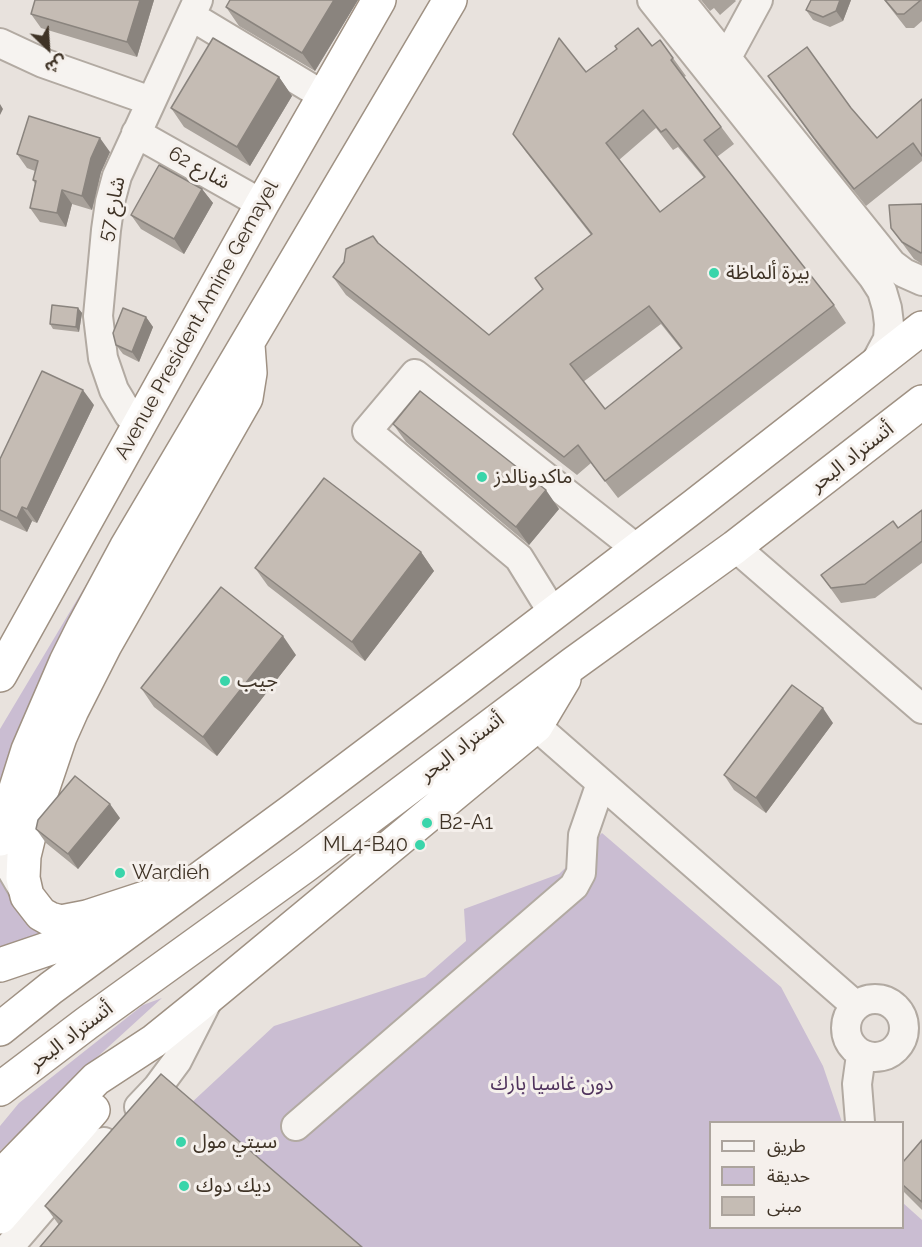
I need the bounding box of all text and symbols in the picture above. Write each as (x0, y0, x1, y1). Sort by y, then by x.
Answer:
north arrow (18, 18, 78, 78)
text: ش (42, 52, 70, 78)
street label: شارع 62 (164, 141, 234, 195)
street label: شارع 57 (93, 174, 131, 244)
street label: Avenue President Amine Gemayel (110, 176, 284, 464)
place label: بيرة ألماظة (726, 261, 810, 285)
marker: بيرة ألماظة (707, 266, 721, 280)
street label: أتستراد البحر (805, 417, 899, 497)
place label: ماكدونالدز (494, 465, 573, 489)
marker: ماكدونالدز (475, 470, 489, 484)
place label: جيب (237, 669, 278, 693)
marker: جيب (218, 674, 232, 688)
street label: أتستراد البحر (415, 707, 509, 787)
place label: B2-A1 (439, 811, 493, 835)
marker: B2-A1 (420, 816, 434, 830)
place label: ML4-B40 (323, 833, 408, 857)
marker: ML4-B40 (413, 838, 427, 852)
place label: Wardieh (132, 861, 210, 885)
marker: Wardieh (113, 866, 127, 880)
street label: أتستراد البحر (24, 996, 118, 1076)
park label: دون غاسيا بارك (491, 1072, 613, 1096)
legend (709, 1121, 904, 1229)
place label: سيتي مول (193, 1130, 277, 1154)
marker: سيتي مول (174, 1135, 188, 1149)
text: طريق (767, 1135, 806, 1156)
text: حديقة (767, 1165, 810, 1186)
place label: ديك دوك (196, 1174, 271, 1198)
marker: ديك دوك (177, 1179, 191, 1193)
text: مبنى (767, 1195, 802, 1216)

